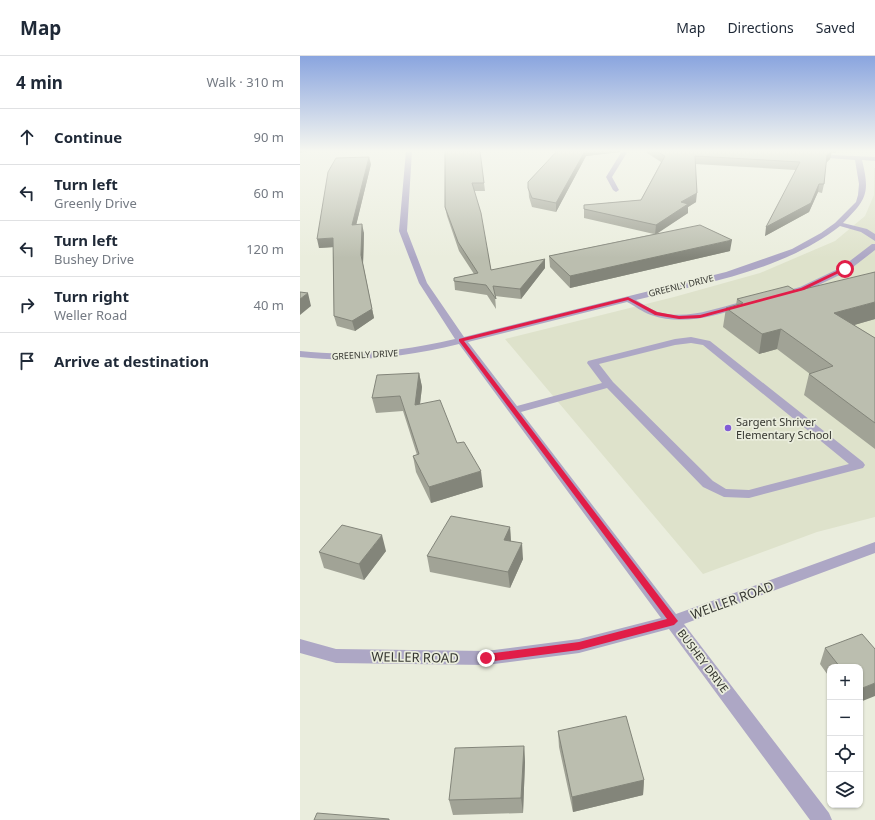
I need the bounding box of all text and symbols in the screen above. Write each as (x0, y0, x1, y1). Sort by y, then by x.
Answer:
text: Map (20, 15, 61, 41)
text: Map (676, 18, 705, 37)
text: Directions (727, 18, 794, 37)
text: Saved (816, 18, 855, 37)
text: 4 min (16, 71, 63, 94)
text: Walk · 310 m (206, 73, 284, 91)
icon: ahead (16, 126, 38, 148)
text: Continue (54, 127, 122, 147)
text: 90 m (254, 128, 284, 146)
text: Turn left (54, 174, 118, 194)
icon: left (16, 182, 38, 204)
text: 60 m (254, 184, 284, 202)
text: Greenly Drive (54, 194, 137, 212)
text: Turn left (54, 230, 118, 250)
icon: left (16, 238, 38, 260)
text: 120 m (246, 240, 284, 258)
text: Bushey Drive (54, 250, 134, 268)
route start (836, 260, 854, 278)
street label: GREENLY DRIVE (647, 271, 715, 300)
text: Turn right (54, 286, 129, 306)
icon: right (16, 294, 38, 316)
text: 40 m (254, 296, 284, 314)
text: Weller Road (54, 306, 127, 324)
street label: GREENLY DRIVE (331, 346, 399, 363)
icon: arrive (16, 350, 38, 372)
text: Arrive at destination (54, 351, 209, 371)
place label: Sargent Shriver Elementary School (736, 414, 832, 442)
marker: Sargent Shriver Elementary School (723, 423, 733, 433)
street label: WELLER ROAD (688, 577, 776, 623)
street label: BUSHEY DRIVE (675, 626, 732, 696)
street label: WELLER ROAD (371, 647, 459, 667)
route end (477, 649, 495, 667)
map controls (827, 664, 863, 808)
button: + (827, 664, 863, 700)
button: − (827, 700, 863, 736)
button: locate (827, 736, 863, 772)
button: layers (827, 772, 863, 808)

